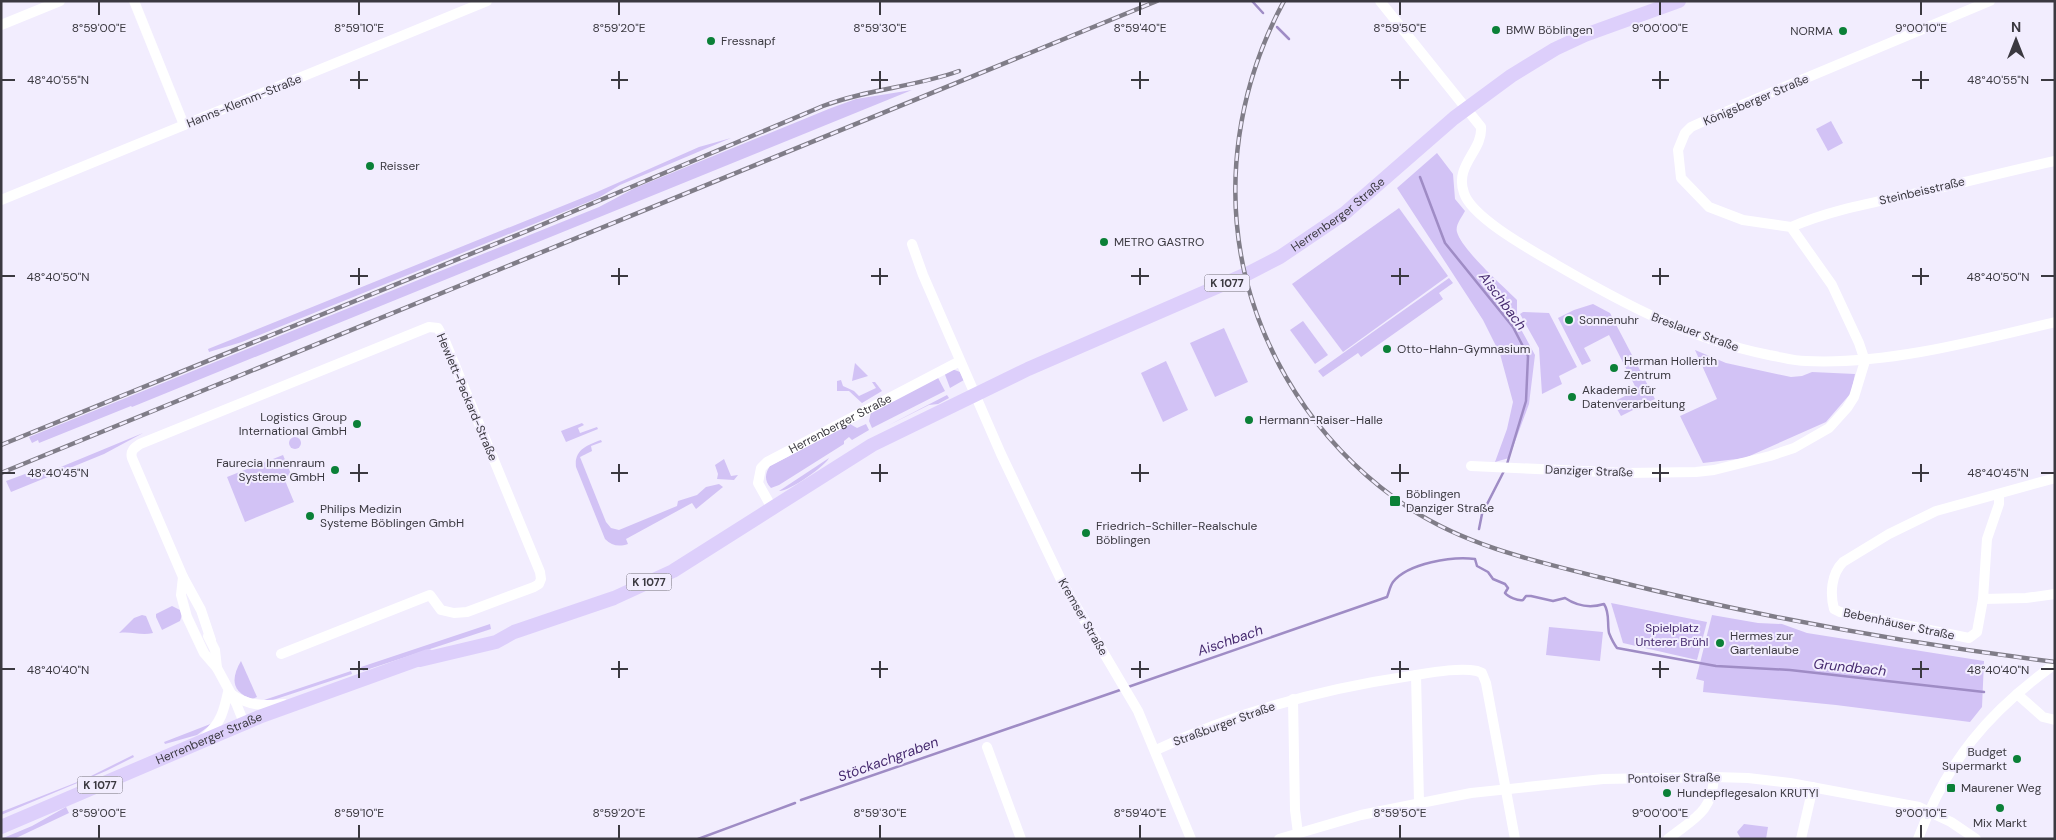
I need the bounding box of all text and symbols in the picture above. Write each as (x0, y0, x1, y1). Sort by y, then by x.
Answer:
north arrow (1991, 15, 2041, 65)
text: N (2011, 18, 2021, 36)
text: 8°59'00"E (72, 20, 126, 36)
text: 8°59'10"E (334, 20, 384, 36)
text: 8°59'20"E (592, 20, 646, 36)
text: 8°59'30"E (853, 20, 907, 36)
text: 8°59'40"E (1114, 20, 1167, 36)
text: 8°59'50"E (1373, 20, 1427, 36)
text: 9°00'00"E (1632, 20, 1689, 36)
text: 9°00'10"E (1895, 20, 1947, 36)
place label: BMW Böblingen (1506, 22, 1593, 38)
place label: NORMA (1790, 23, 1833, 39)
marker: BMW Böblingen (1490, 24, 1502, 36)
marker: NORMA (1837, 25, 1849, 37)
place label: Fressnapf (721, 33, 776, 49)
marker: Fressnapf (705, 35, 717, 47)
street label: Königsberger Straße (1701, 70, 1811, 129)
street label: Hanns-Klemm-Straße (184, 71, 304, 131)
text: 48°40'55"N (27, 72, 89, 88)
text: 48°40'55"N (1967, 72, 2029, 88)
place label: Reisser (380, 158, 420, 174)
marker: Reisser (364, 160, 376, 172)
street label: Steinbeisstraße (1878, 173, 1967, 209)
street label: Herrenberger Straße (1288, 174, 1388, 255)
place label: METRO GASTRO (1114, 234, 1204, 250)
marker: METRO GASTRO (1098, 236, 1110, 248)
water label: Aischbach (1475, 268, 1531, 334)
text: 48°40'50"N (26, 269, 90, 285)
text: 48°40'50"N (1966, 269, 2030, 285)
road number: K 1077 (1204, 274, 1250, 292)
street label: Breslauer Straße (1649, 309, 1741, 355)
place label: Sonnenuhr (1579, 312, 1639, 328)
marker: Sonnenuhr (1563, 314, 1575, 326)
street label: Hewlett-Packard-Straße (433, 331, 501, 463)
place label: Otto-Hahn-Gymnasium (1397, 341, 1530, 357)
marker: Otto-Hahn-Gymnasium (1381, 343, 1393, 355)
place label: Herman Hollerith Zentrum (1624, 353, 1717, 383)
marker: Herman Hollerith Zentrum (1608, 362, 1620, 374)
place label: Akademie für Datenverarbeitung (1582, 382, 1686, 412)
street label: Herrenberger Straße (786, 390, 895, 457)
marker: Akademie für Datenverarbeitung (1566, 391, 1578, 403)
place label: Logistics Group International GmbH (239, 409, 347, 439)
place label: Hermann-Raiser-Halle (1259, 412, 1383, 428)
marker: Hermann-Raiser-Halle (1243, 414, 1255, 426)
marker: Logistics Group International GmbH (351, 418, 363, 430)
place label: Faurecia Innenraum Systeme GmbH (216, 455, 325, 485)
street label: Danziger Straße (1545, 461, 1634, 481)
marker: Faurecia Innenraum Systeme GmbH (329, 464, 341, 476)
text: 48°40'45"N (27, 465, 89, 481)
text: 48°40'45"N (1967, 465, 2029, 481)
place label: Böblingen Danziger Straße (1406, 486, 1494, 516)
marker: Böblingen Danziger Straße (1388, 494, 1402, 508)
place label: Philips Medizin Systeme Böblingen GmbH (320, 501, 464, 531)
marker: Philips Medizin Systeme Böblingen GmbH (304, 510, 316, 522)
place label: Friedrich-Schiller-Realschule Böblingen (1096, 518, 1257, 548)
marker: Friedrich-Schiller-Realschule Böblingen (1080, 527, 1092, 539)
road number: K 1077 (626, 574, 672, 590)
street label: Kremser Straße (1054, 576, 1112, 659)
street label: Bebenhäuser Straße (1842, 604, 1956, 644)
water label: Aischbach (1194, 620, 1265, 660)
park label: Spielplatz Unterer Brühl (1636, 620, 1708, 650)
place label: Hermes zur Gartenlaube (1730, 628, 1799, 658)
marker: Hermes zur Gartenlaube (1714, 637, 1726, 649)
water label: Grundbach (1813, 654, 1887, 680)
text: 48°40'40"N (27, 662, 89, 678)
text: 48°40'40"N (1967, 662, 2029, 678)
street label: Straßburger Straße (1171, 698, 1277, 750)
street label: Herrenberger Straße (153, 709, 265, 768)
water label: Stöckachgraben (835, 732, 941, 786)
place label: Budget Supermarkt (1942, 744, 2007, 774)
marker: Budget Supermarkt (2011, 753, 2023, 765)
street label: Pontoiser Straße (1627, 769, 1721, 787)
road number: K 1077 (78, 776, 122, 794)
place label: Maurener Weg (1961, 780, 2042, 796)
marker: Maurener Weg (1945, 782, 1957, 794)
place label: Hundepflegesalon KRUTYI (1677, 785, 1819, 801)
marker: Hundepflegesalon KRUTYI (1661, 787, 1673, 799)
marker: Mix Markt (1994, 802, 2006, 814)
text: 8°59'00"E (72, 805, 126, 821)
text: 8°59'10"E (334, 805, 384, 821)
text: 8°59'20"E (592, 805, 646, 821)
text: 8°59'30"E (853, 805, 907, 821)
text: 8°59'40"E (1114, 805, 1167, 821)
text: 8°59'50"E (1373, 805, 1427, 821)
text: 9°00'00"E (1632, 805, 1689, 821)
text: 9°00'10"E (1895, 805, 1947, 821)
place label: Mix Markt (1973, 815, 2027, 831)

